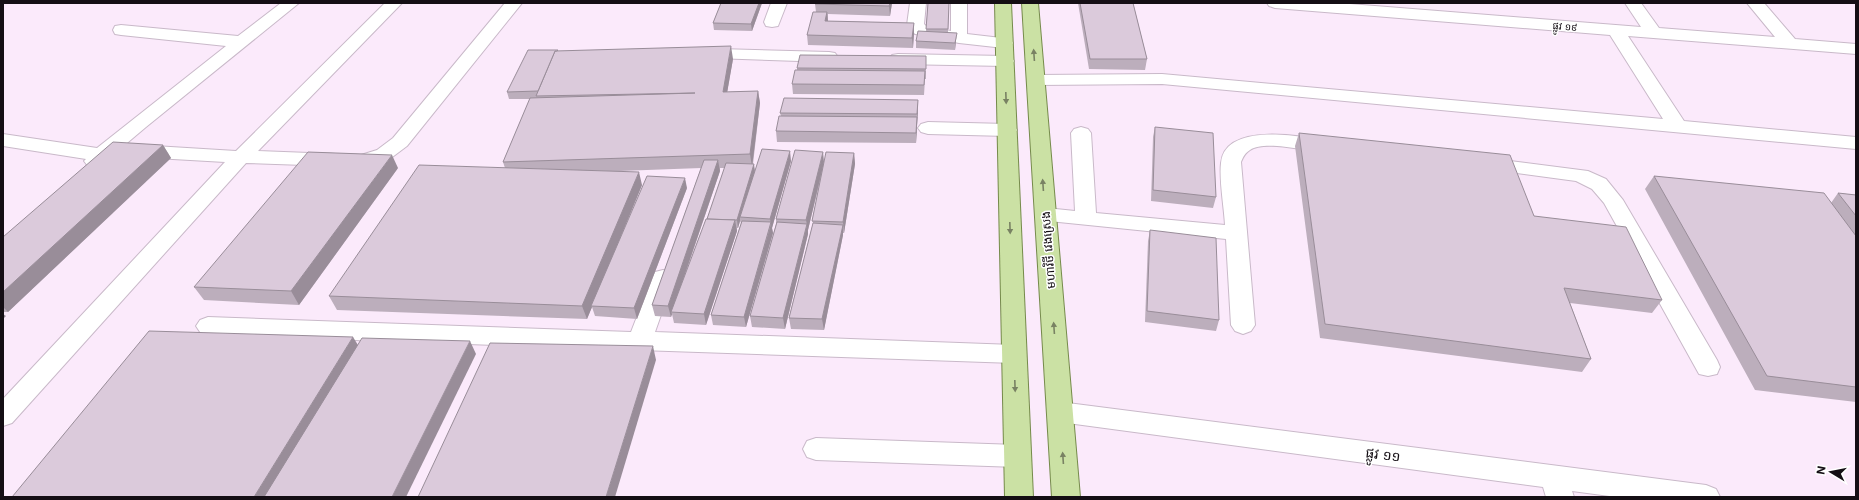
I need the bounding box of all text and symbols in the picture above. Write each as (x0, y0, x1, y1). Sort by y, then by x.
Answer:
street label: ផ្លូវ ១៩ (1552, 19, 1578, 37)
one-way arrow (1031, 49, 1038, 61)
one-way arrow (1003, 92, 1009, 105)
one-way arrow (1040, 179, 1047, 191)
street label: មហាវិថី វេងស្រេង (1038, 211, 1058, 289)
one-way arrow (1007, 222, 1013, 235)
one-way arrow (1050, 322, 1057, 334)
one-way arrow (1012, 380, 1018, 393)
street label: ផ្លូវ ១១ (1364, 443, 1401, 469)
one-way arrow (1059, 452, 1066, 464)
north arrow (1811, 452, 1851, 492)
text: N (1814, 465, 1829, 476)

